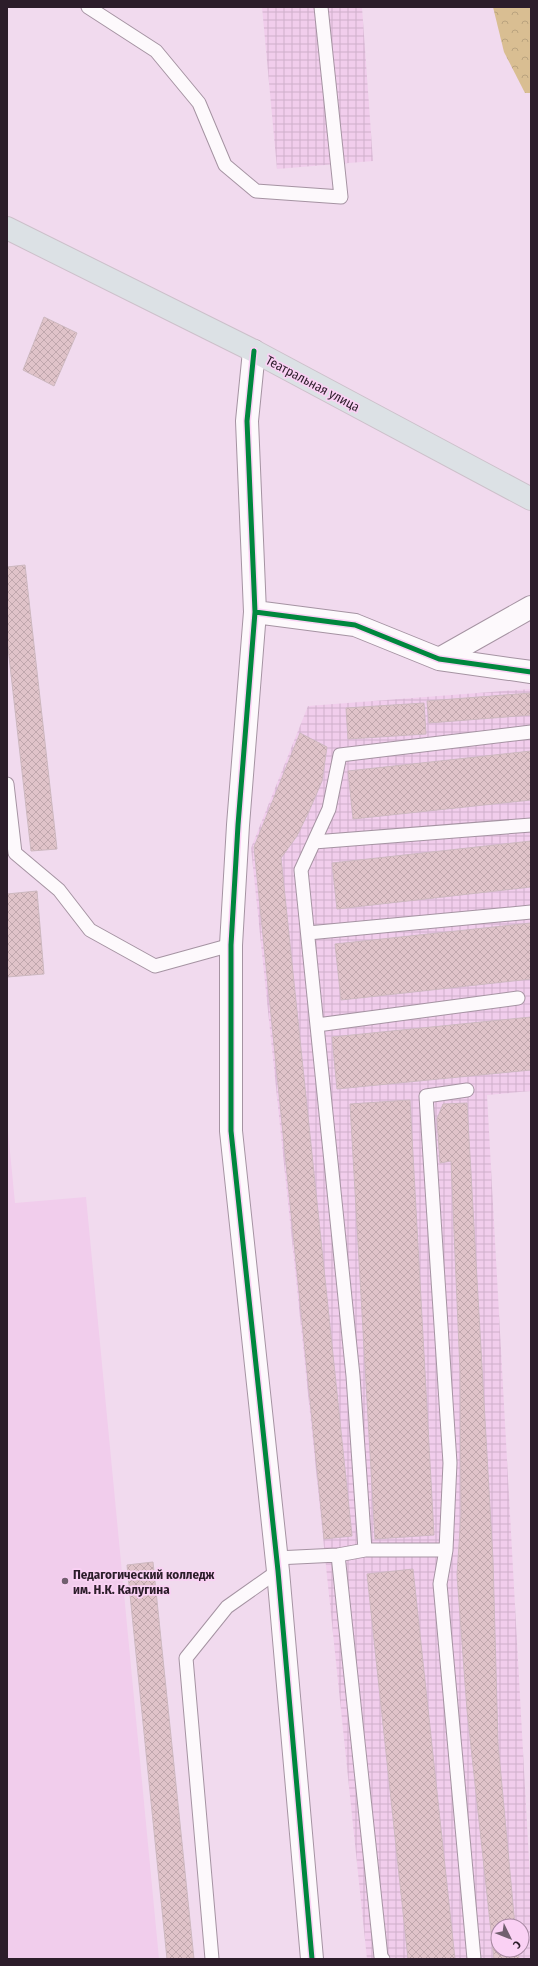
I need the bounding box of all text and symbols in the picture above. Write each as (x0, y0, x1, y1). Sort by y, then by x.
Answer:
street label: Театральная улица (263, 352, 362, 415)
place label: Педагогический колледж им. Н.К. Калугина (73, 1567, 215, 1597)
marker: Педагогический колледж им. Н.К. Калугина (60, 1576, 70, 1586)
north arrow (490, 1918, 530, 1958)
text: С (510, 1938, 524, 1951)

